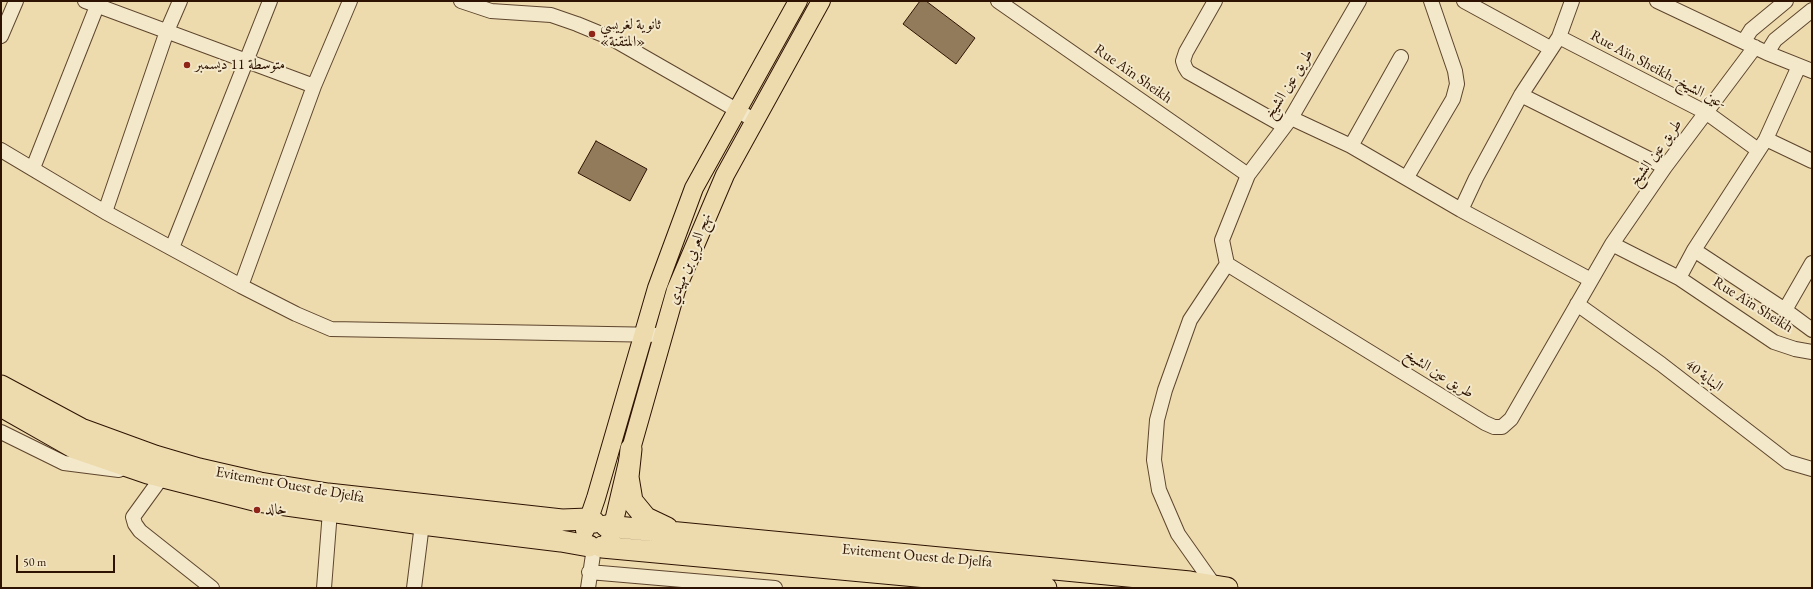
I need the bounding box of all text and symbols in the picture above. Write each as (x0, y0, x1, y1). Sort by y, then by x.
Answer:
place label: ثانوية لغريسي «المتقنة» (600, 16, 661, 51)
street label: Rue Aïn Sheikh -عين الشيخ- (1587, 27, 1729, 113)
marker: ثانوية لغريسي «المتقنة» (587, 29, 597, 39)
street label: Rue Aïn Sheikh (1090, 40, 1176, 108)
street label: طريق عين الشيخ (1261, 46, 1317, 122)
place label: متوسطة 11 ديسمبر (195, 56, 285, 74)
marker: متوسطة 11 ديسمبر (182, 60, 192, 70)
street label: طريق عين الشيخ (1626, 116, 1686, 190)
street label: نهج العربي بن مهيدي (664, 211, 716, 307)
street label: Rue Aïn Sheikh (1709, 273, 1797, 337)
street label: طريق عين الشيخ (1401, 346, 1477, 402)
street label: البناية 40 (1682, 356, 1726, 396)
street label: Evitement Ouest de Djelfa (214, 463, 366, 507)
place label: خالد (265, 501, 287, 519)
marker: خالد (252, 505, 262, 515)
street label: Evitement Ouest de Djelfa (841, 540, 993, 572)
scale bar (18, 547, 117, 573)
text: 50 m (23, 554, 46, 570)

